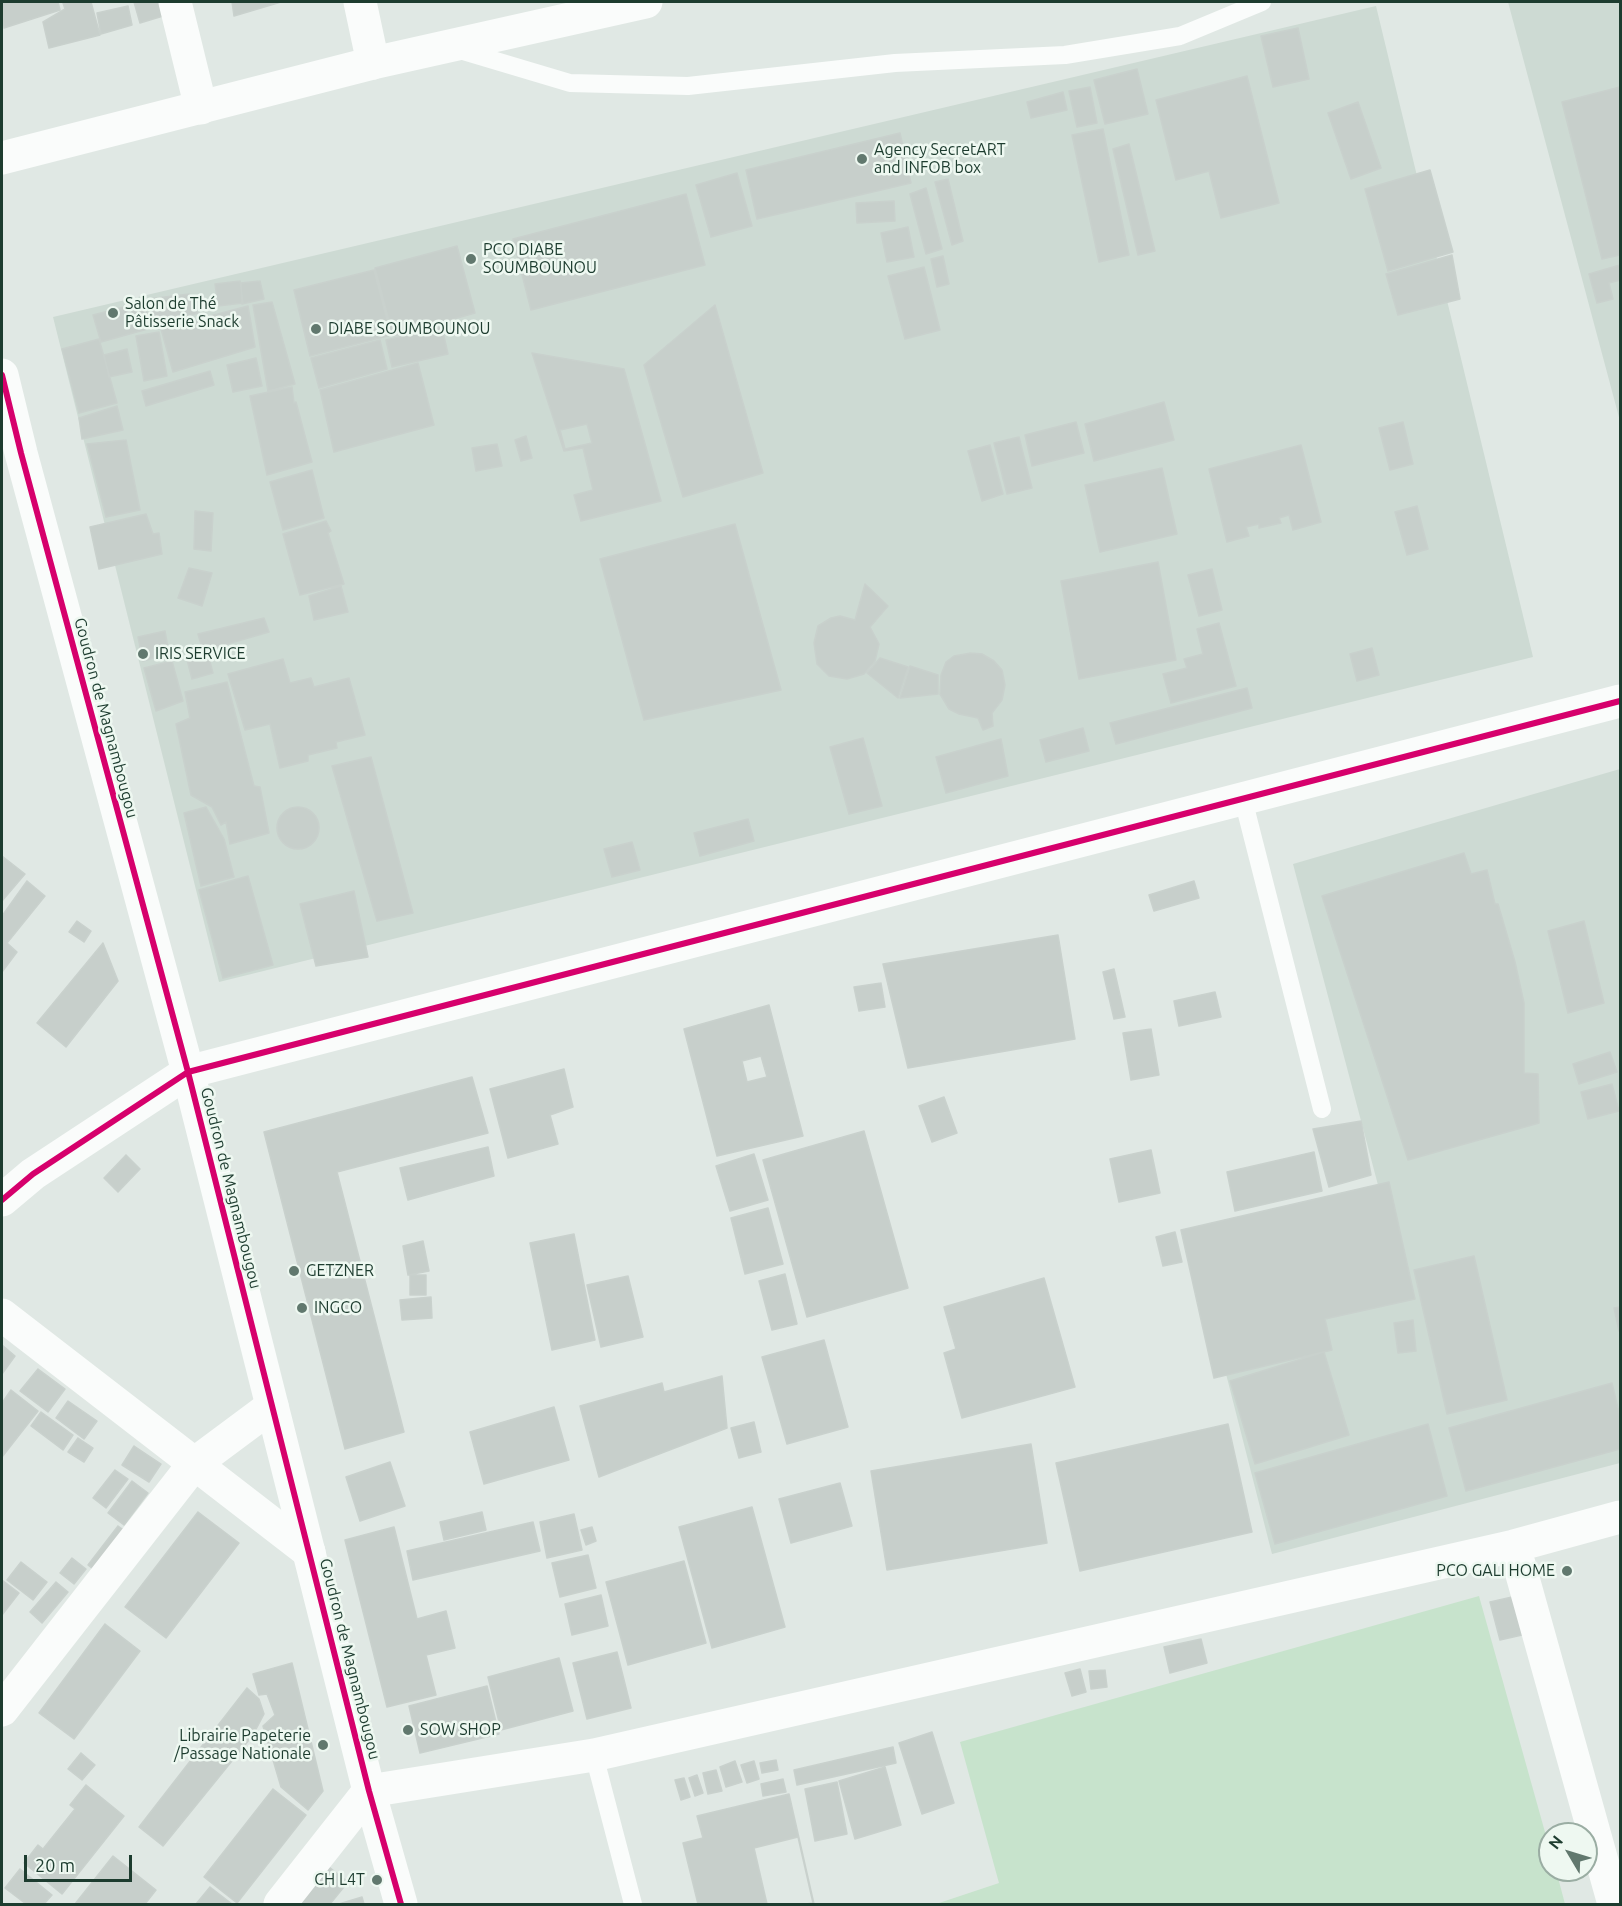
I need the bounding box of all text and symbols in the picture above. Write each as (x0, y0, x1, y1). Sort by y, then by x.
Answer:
place label: Agency SecretART and INFOB box (874, 140, 1006, 178)
marker: Agency SecretART and INFOB box (855, 152, 869, 166)
place label: PCO DIABE SOUMBOUNOU (483, 240, 597, 278)
marker: PCO DIABE SOUMBOUNOU (464, 252, 478, 266)
place label: Salon de Thé Pâtisserie Snack (125, 294, 239, 332)
marker: Salon de Thé Pâtisserie Snack (106, 306, 120, 320)
place label: DIABE SOUMBOUNOU (328, 319, 490, 339)
marker: DIABE SOUMBOUNOU (309, 322, 323, 336)
street label: Goudron de Magnambougou (70, 616, 142, 820)
place label: IRIS SERVICE (155, 644, 246, 664)
marker: IRIS SERVICE (136, 647, 150, 661)
street label: Goudron de Magnambougou (197, 1085, 265, 1291)
place label: GETZNER (306, 1261, 374, 1281)
marker: GETZNER (287, 1264, 301, 1278)
place label: INGCO (314, 1298, 362, 1318)
marker: INGCO (295, 1301, 309, 1315)
street label: Goudron de Magnambougou (316, 1556, 384, 1762)
place label: PCO GALI HOME (1436, 1561, 1555, 1581)
marker: PCO GALI HOME (1560, 1564, 1574, 1578)
place label: SOW SHOP (420, 1720, 501, 1740)
marker: SOW SHOP (401, 1723, 415, 1737)
place label: Librairie Papeterie /Passage Nationale (174, 1726, 311, 1764)
marker: Librairie Papeterie /Passage Nationale (316, 1738, 330, 1752)
north arrow (1538, 1822, 1598, 1882)
text: N (1545, 1832, 1566, 1852)
scale bar (27, 1843, 135, 1881)
text: 20 m (35, 1855, 75, 1875)
place label: CH L4T (314, 1870, 365, 1890)
marker: CH L4T (370, 1873, 384, 1887)

